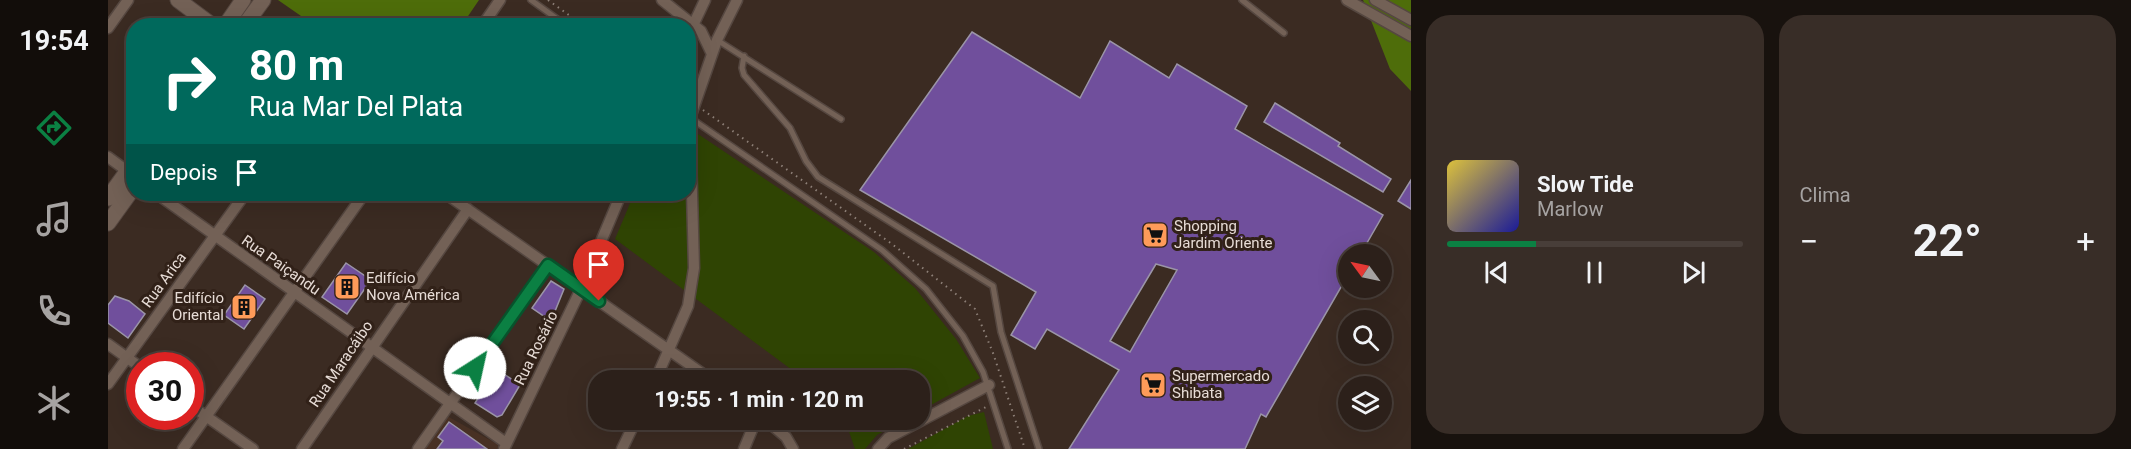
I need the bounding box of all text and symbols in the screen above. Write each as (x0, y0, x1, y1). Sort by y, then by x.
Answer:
text: 19:54 (19, 25, 89, 57)
text: 80 m (249, 41, 344, 90)
icon: right (150, 42, 228, 120)
text: Rua Mar Del Plata (249, 91, 463, 123)
icon: directions (33, 107, 75, 149)
icon: arrive (230, 156, 263, 189)
text: Depois (150, 160, 218, 185)
text: Slow Tide (1537, 172, 1634, 197)
text: Clima (1800, 183, 1851, 207)
text: Marlow (1537, 197, 1603, 221)
icon: music (33, 198, 75, 240)
text: 22° (1913, 214, 1982, 267)
place label: Shopping Jardim Oriente (1174, 217, 1273, 252)
supermarket icon: Shopping Jardim Oriente (1140, 220, 1170, 250)
text: − (1800, 222, 1818, 261)
text: + (2076, 222, 2095, 261)
street label: Rua Paiçandu (238, 231, 324, 299)
pin (573, 239, 624, 301)
north arrow (1338, 244, 1392, 298)
map controls (1338, 244, 1392, 430)
icon: arrive (582, 248, 615, 281)
street label: Rua Arica (138, 249, 190, 311)
icon: previous (1480, 256, 1513, 289)
icon: pause (1578, 256, 1611, 289)
icon: next (1677, 256, 1710, 289)
place label: Edifício Nova América (366, 269, 460, 304)
building icon: Edifício Nova América (332, 272, 362, 302)
place label: Edifício Oriental (172, 289, 224, 324)
icon: phone (33, 290, 75, 332)
building icon: Edifício Oriental (229, 292, 259, 322)
street label: Rua Rosário (510, 308, 562, 388)
button: search (1338, 310, 1392, 364)
street label: Rua Maracáibo (306, 317, 376, 411)
position arrow (443, 336, 507, 400)
speed limit sign: 30 (126, 352, 204, 430)
place label: Supermercado Shibata (1172, 367, 1270, 402)
supermarket icon: Supermercado Shibata (1138, 370, 1168, 400)
button: layers (1338, 376, 1392, 430)
icon: climate (33, 382, 75, 424)
text: 19:55 · 1 min · 120 m (654, 387, 864, 412)

